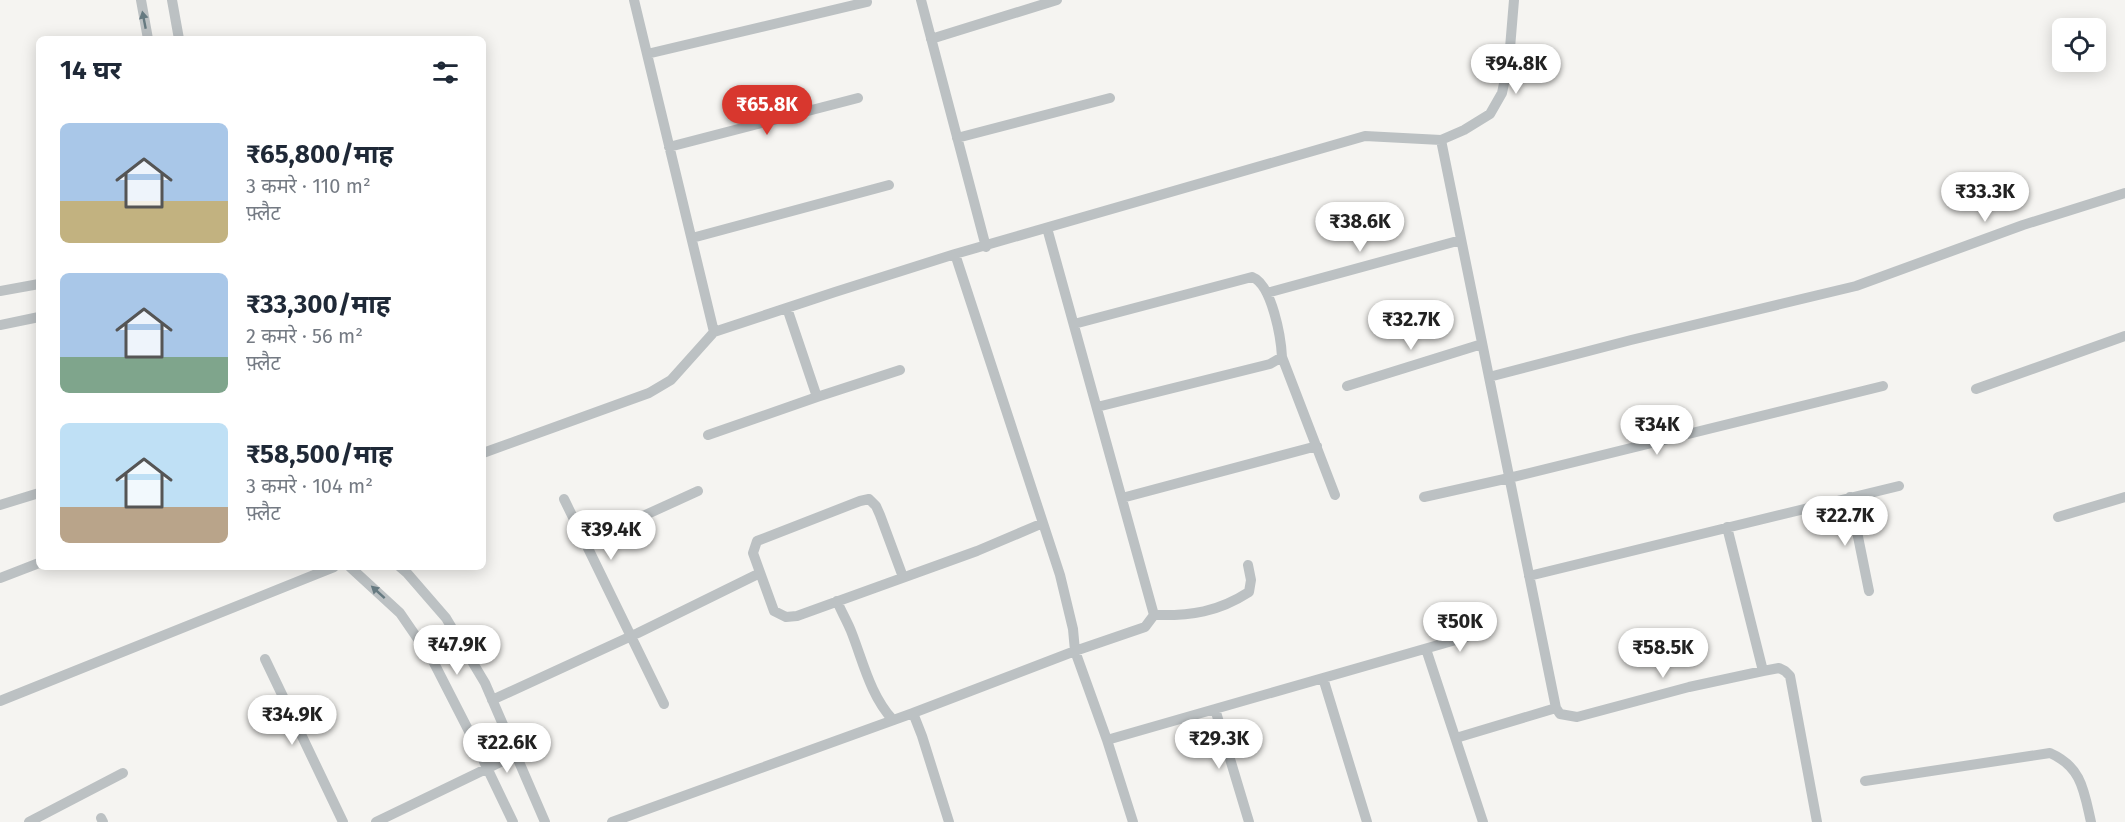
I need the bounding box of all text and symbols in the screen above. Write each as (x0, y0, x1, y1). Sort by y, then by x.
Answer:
one-way arrow (139, 10, 148, 29)
map controls (2052, 18, 2106, 72)
button: locate (2052, 18, 2106, 72)
pin: ₹94.8K (1467, 44, 1565, 95)
text: ₹94.8K (1485, 51, 1547, 75)
text: 14 घर (60, 55, 121, 86)
icon: filters (429, 56, 462, 89)
pin: ₹65.8K (718, 85, 816, 136)
text: ₹65.8K (736, 92, 798, 116)
text: ₹65,800/माह (246, 139, 393, 170)
icon: home (108, 147, 180, 219)
pin: ₹33.3K (1936, 172, 2034, 223)
text: 3 कमरे · 110 m² (246, 174, 371, 198)
text: ₹33.3K (1955, 179, 2015, 203)
text: फ़्लैट (246, 201, 281, 225)
pin: ₹38.6K (1311, 202, 1409, 253)
text: ₹38.6K (1329, 209, 1391, 233)
text: ₹33,300/माह (246, 289, 391, 320)
icon: home (108, 297, 180, 369)
pin: ₹32.7K (1362, 300, 1460, 351)
text: ₹32.7K (1382, 307, 1440, 331)
text: 2 कमरे · 56 m² (246, 324, 363, 348)
text: फ़्लैट (246, 351, 281, 375)
pin: ₹34K (1621, 405, 1693, 456)
text: ₹34K (1634, 412, 1680, 436)
text: ₹58,500/माह (246, 439, 393, 470)
icon: home (108, 447, 180, 519)
text: 3 कमरे · 104 m² (246, 474, 373, 498)
pin: ₹22.7K (1796, 496, 1894, 547)
text: फ़्लैट (246, 501, 281, 525)
text: ₹22.7K (1816, 503, 1874, 527)
pin: ₹39.4K (562, 510, 660, 561)
text: ₹39.4K (581, 517, 641, 541)
one-way arrow (371, 586, 386, 599)
pin: ₹50K (1424, 602, 1496, 653)
text: ₹50K (1437, 609, 1483, 633)
pin: ₹47.9K (408, 625, 506, 676)
pin: ₹58.5K (1614, 628, 1712, 679)
text: ₹47.9K (428, 632, 486, 656)
text: ₹58.5K (1632, 635, 1694, 659)
pin: ₹34.9K (243, 695, 341, 746)
text: ₹34.9K (262, 702, 322, 726)
pin: ₹29.3K (1170, 719, 1268, 770)
pin: ₹22.6K (458, 723, 556, 774)
text: ₹29.3K (1189, 726, 1249, 750)
text: ₹22.6K (477, 730, 537, 754)

